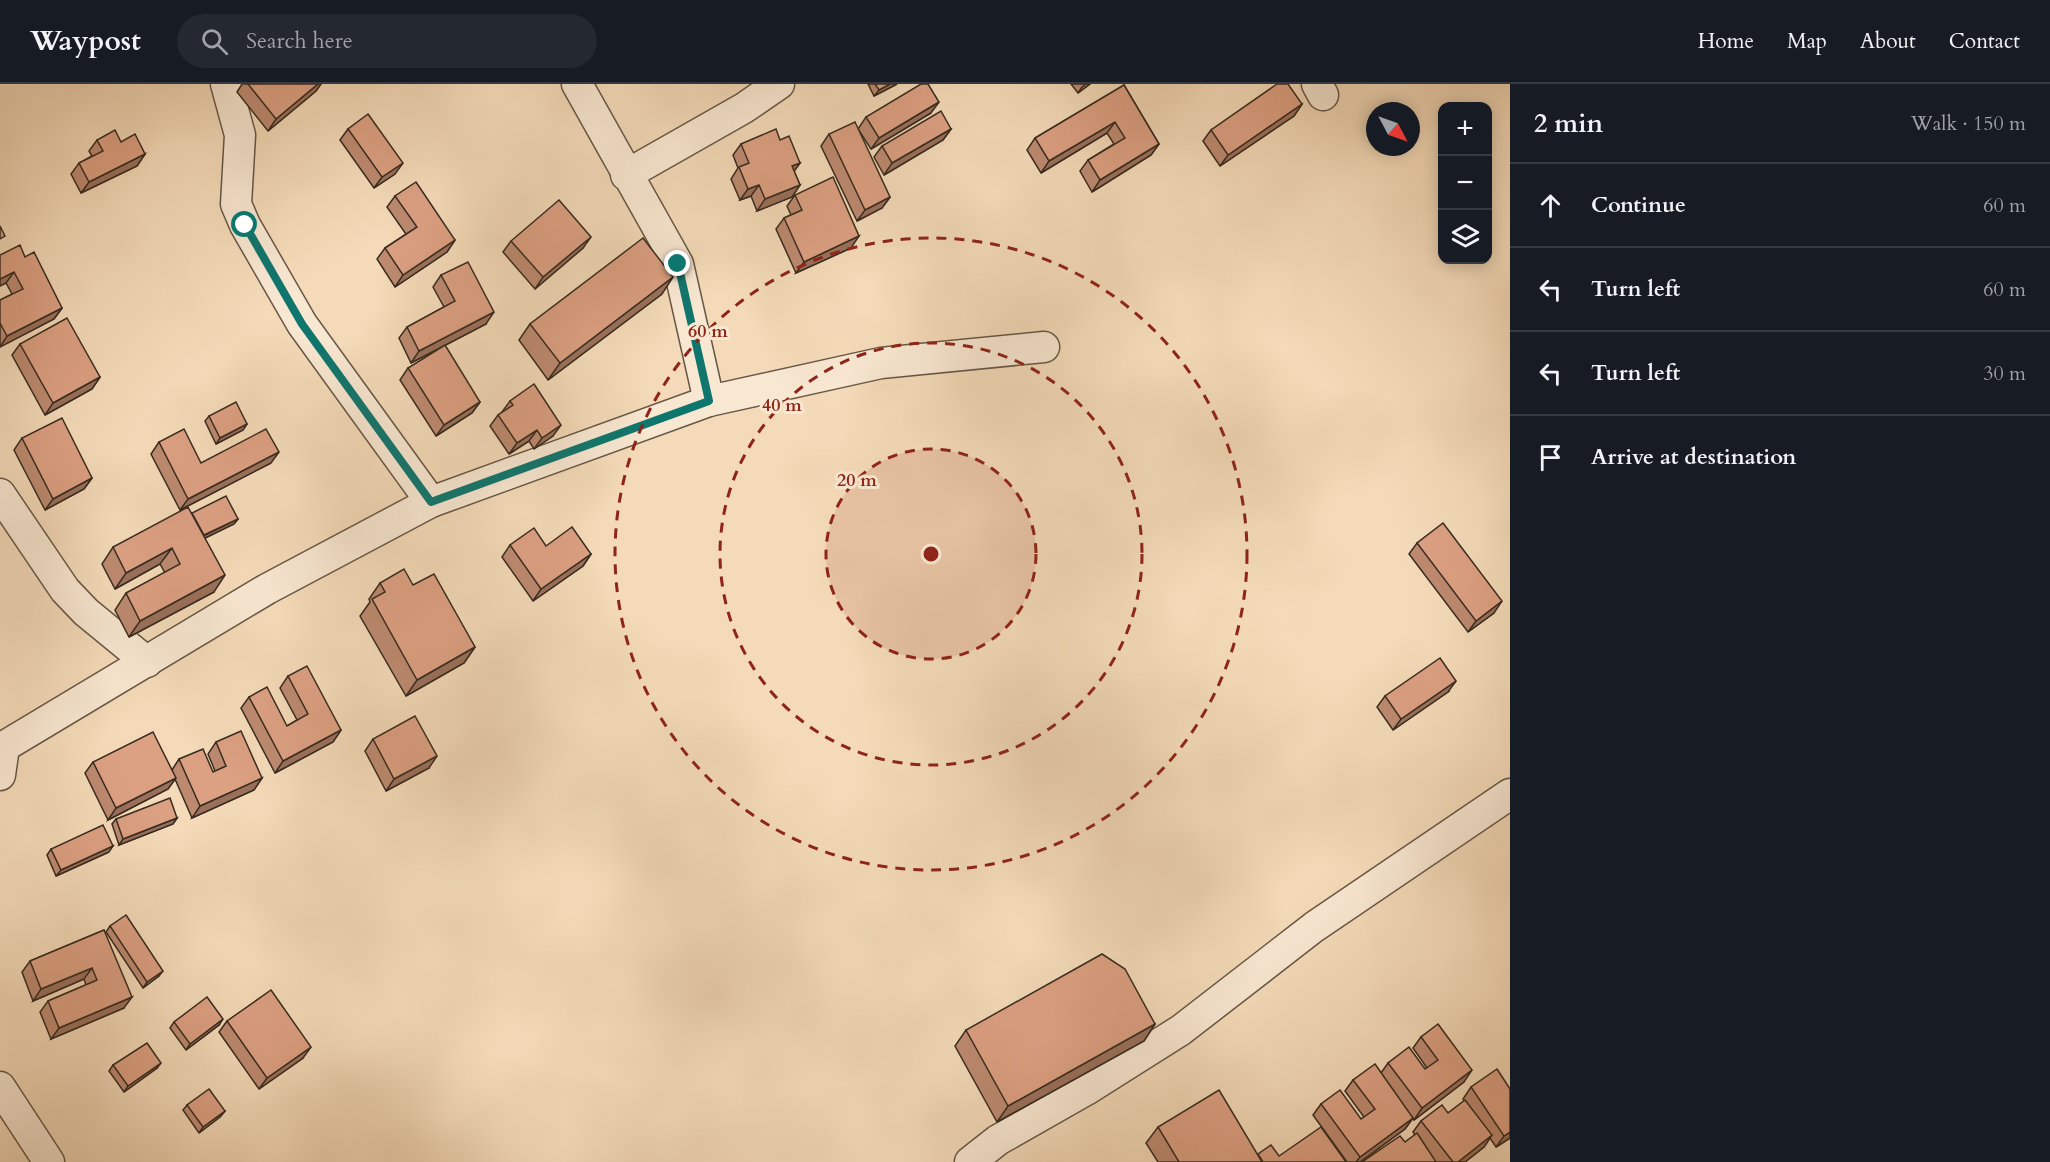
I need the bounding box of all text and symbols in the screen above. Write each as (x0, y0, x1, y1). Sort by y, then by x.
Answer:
search box (177, 14, 597, 68)
text: Waypost (30, 22, 141, 60)
icon: search (198, 25, 231, 58)
text: Search here (246, 26, 353, 56)
text: Home (1698, 27, 1754, 56)
text: Map (1787, 27, 1827, 56)
text: About (1860, 27, 1916, 56)
text: Contact (1949, 27, 2020, 56)
north arrow (1366, 102, 1420, 156)
map controls (1438, 102, 1492, 264)
button: + (1438, 102, 1492, 156)
text: 2 min (1534, 106, 1603, 141)
text: Walk · 150 m (1911, 110, 2026, 137)
button: − (1438, 156, 1492, 210)
icon: ahead (1534, 189, 1567, 222)
text: Continue (1591, 190, 1686, 220)
text: 60 m (1983, 192, 2026, 219)
button: layers (1438, 210, 1492, 264)
route start (231, 211, 257, 237)
route end (664, 250, 690, 276)
icon: left (1534, 273, 1567, 306)
text: Turn left (1591, 274, 1680, 304)
text: 60 m (1983, 276, 2026, 303)
text: 60 m (688, 319, 728, 344)
icon: left (1534, 357, 1567, 390)
text: Turn left (1591, 358, 1680, 388)
text: 30 m (1983, 360, 2026, 387)
text: 40 m (762, 393, 802, 418)
icon: arrive (1534, 441, 1567, 474)
text: Arrive at destination (1591, 442, 1796, 472)
text: 20 m (837, 468, 877, 493)
centre of rings (921, 544, 941, 564)

